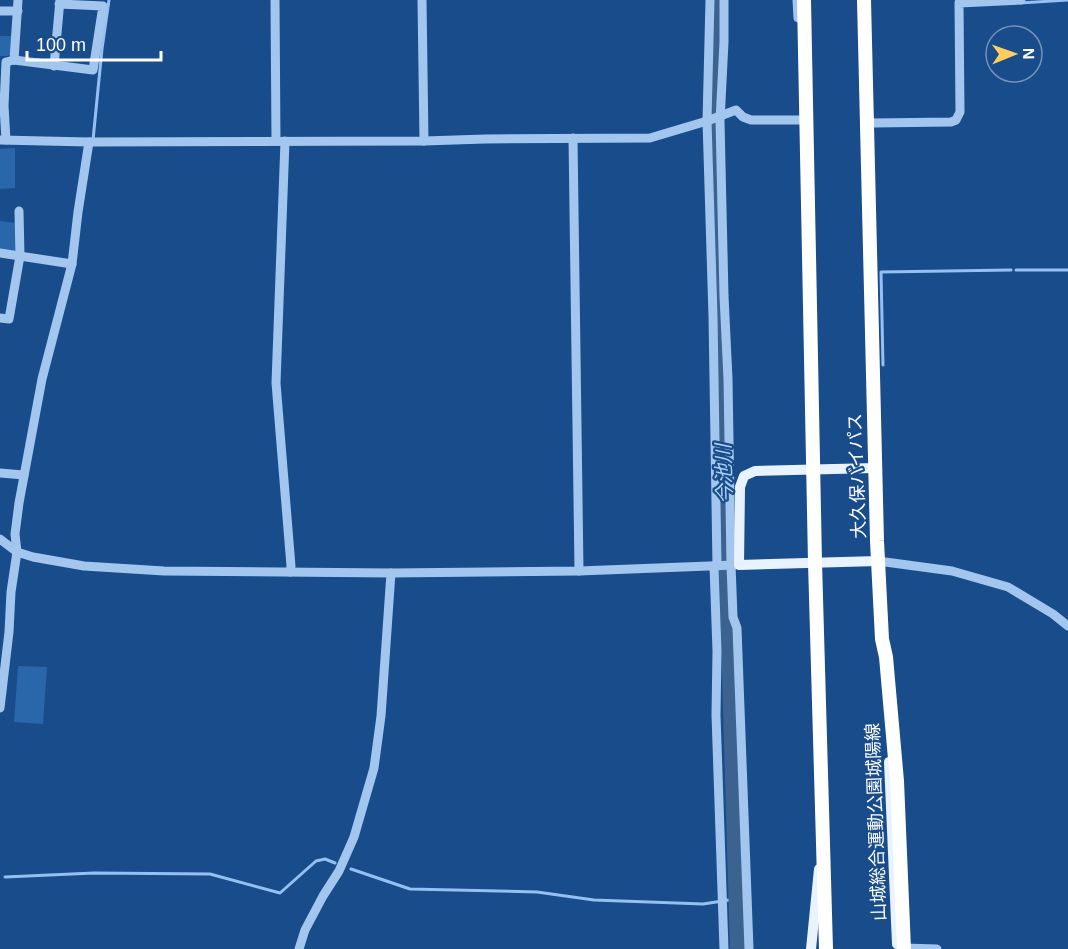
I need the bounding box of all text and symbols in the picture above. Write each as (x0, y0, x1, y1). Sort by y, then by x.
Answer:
scale bar (27, 24, 160, 62)
north arrow (984, 24, 1044, 84)
text: 100 m (36, 35, 86, 55)
text: N (1020, 48, 1037, 60)
street label: 大久保バイパス (845, 413, 869, 539)
water label: 今池川 (712, 442, 736, 504)
street label: 山城総合運動公園城陽線 (863, 723, 889, 921)

